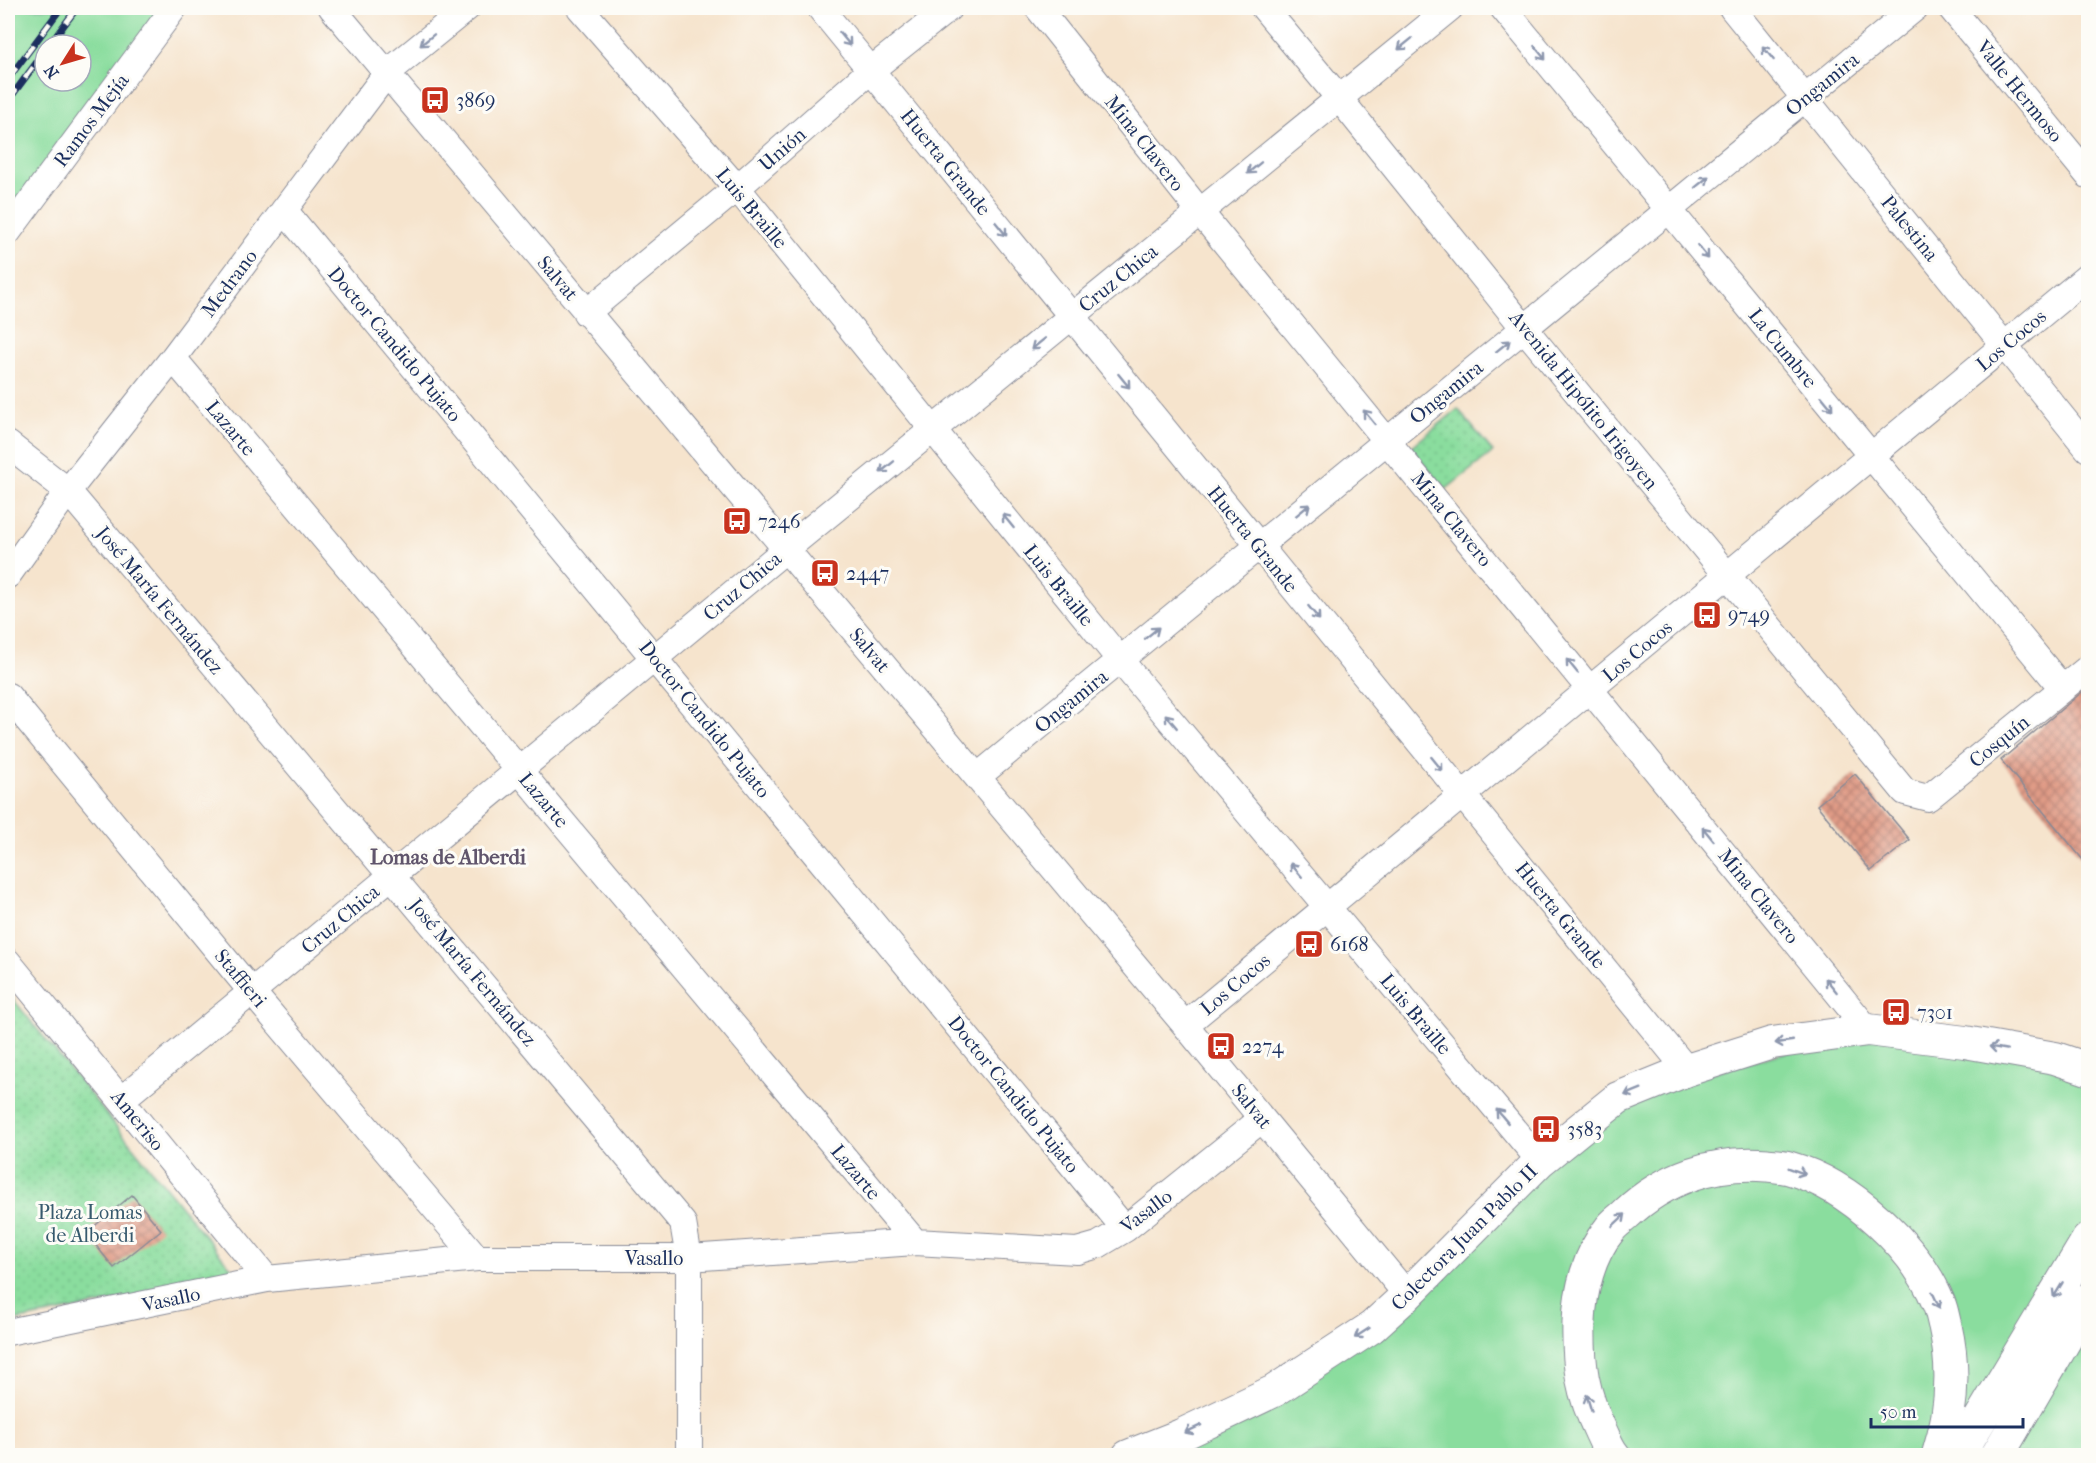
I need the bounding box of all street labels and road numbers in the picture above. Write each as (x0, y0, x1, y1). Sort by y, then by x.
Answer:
street label: Valle Hermoso (1971, 35, 2068, 147)
street label: Ongamira (1781, 47, 1864, 121)
street label: Ramos Mejía (49, 69, 134, 171)
street label: Mina Clavero (1100, 91, 1189, 196)
street label: Huerta Grande (896, 104, 996, 220)
street label: Unión (754, 123, 811, 176)
street label: Luis Braille (711, 163, 792, 253)
street label: Palestina (1876, 191, 1943, 266)
street label: Cruz Chica (1074, 239, 1163, 317)
street label: Medrano (197, 245, 262, 321)
street label: Salvat (532, 251, 583, 305)
street label: Doctor Candido Pujato (323, 262, 466, 427)
street label: La Cumbre (1744, 304, 1822, 393)
street label: Los Cocos (1972, 305, 2051, 376)
street label: Avenida Hipólito Irigoyen (1504, 306, 1663, 495)
street label: Ongamira (1405, 355, 1488, 429)
street label: Lazarte (201, 396, 260, 461)
street label: Mina Clavero (1406, 467, 1497, 571)
street label: Huerta Grande (1203, 481, 1303, 597)
street label: José María Fernández (90, 520, 228, 679)
street label: Luis Braille (1019, 540, 1099, 631)
street label: Cruz Chica (699, 547, 787, 626)
street label: Los Cocos (1598, 616, 1677, 687)
street label: Salvat (844, 623, 895, 677)
street label: Doctor Candido Pujato (634, 636, 775, 802)
street label: Ongamira (1030, 664, 1113, 738)
street label: Cosquín (1965, 710, 2034, 772)
street label: Lazarte (514, 768, 573, 833)
street label: Mina Clavero (1713, 844, 1804, 948)
street label: Huerta Grande (1511, 857, 1611, 973)
street label: Cruz Chica (297, 880, 385, 959)
street label: José María Fernández (403, 892, 541, 1051)
street label: Staffieri (210, 945, 271, 1012)
street label: Los Cocos (1196, 949, 1275, 1020)
street label: Luis Braille (1375, 969, 1456, 1059)
street label: Doctor Candido Pujato (943, 1011, 1084, 1177)
street label: Salvat (1227, 1079, 1277, 1133)
street label: Ameriso (106, 1085, 169, 1155)
street label: Lazarte (826, 1140, 885, 1205)
street label: Colectora Juan Pablo II (1386, 1159, 1542, 1315)
street label: Vasallo (1115, 1185, 1177, 1239)
street label: Vasallo (624, 1247, 683, 1270)
street label: Vasallo (139, 1282, 202, 1317)

